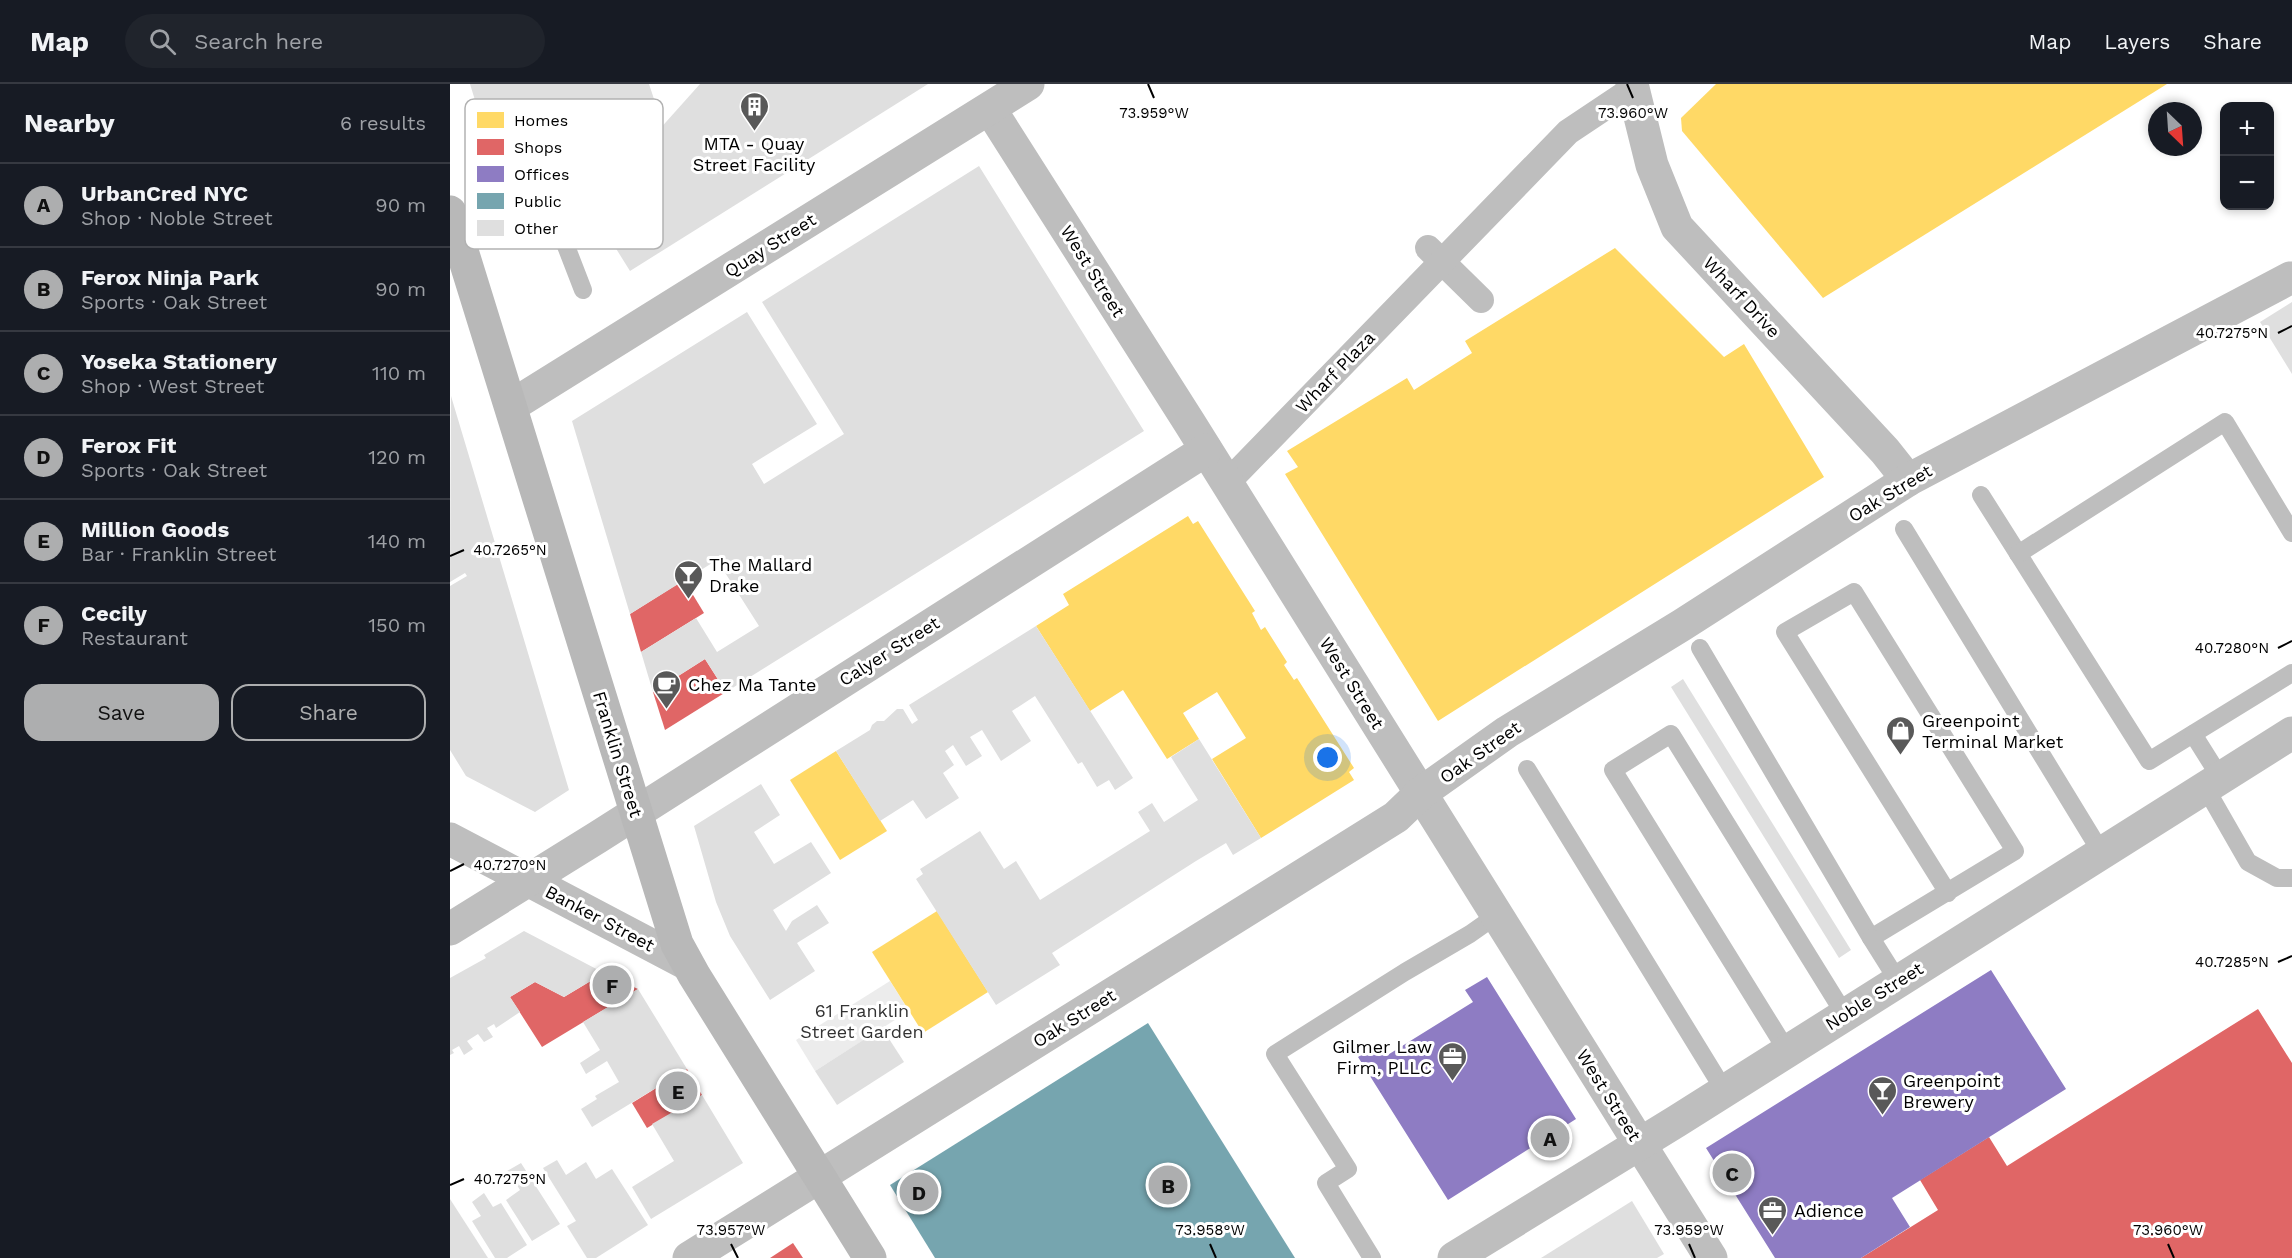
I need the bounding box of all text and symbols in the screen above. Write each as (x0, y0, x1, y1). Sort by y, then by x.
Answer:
search box (125, 14, 545, 68)
text: Map (30, 25, 89, 58)
icon: search (146, 25, 179, 58)
text: Search here (194, 29, 323, 54)
text: Map (2028, 29, 2071, 54)
text: Layers (2104, 29, 2170, 54)
text: Share (2203, 29, 2262, 54)
building icon: MTA - Quay Street Facility (738, 90, 770, 132)
legend (465, 99, 663, 249)
north arrow (2148, 102, 2202, 156)
map controls (2220, 102, 2274, 210)
button: + (2220, 102, 2274, 156)
text: 73.959°W (1119, 104, 1189, 122)
text: 73.960°W (1598, 104, 1668, 122)
text: Nearby (24, 108, 115, 138)
text: 6 results (340, 111, 426, 135)
text: Homes (514, 111, 568, 130)
place label: MTA - Quay Street Facility (693, 133, 816, 175)
text: Shops (514, 138, 562, 157)
button: − (2220, 156, 2274, 210)
text: Offices (514, 165, 569, 184)
text: UrbanCred NYC (81, 181, 248, 206)
text: Public (514, 192, 562, 211)
text: A (37, 193, 50, 217)
text: 90 m (375, 193, 426, 217)
text: Shop · Noble Street (81, 206, 273, 230)
street label: Quay Street (721, 208, 820, 281)
text: Other (514, 219, 559, 238)
street label: West Street (1056, 221, 1130, 321)
street label: Wharf Drive (1699, 252, 1785, 342)
text: Ferox Ninja Park (81, 265, 259, 290)
text: B (37, 277, 50, 301)
text: 90 m (375, 277, 426, 301)
text: Sports · Oak Street (81, 290, 267, 314)
text: 40.7275°N (2196, 324, 2268, 342)
street label: Wharf Plaza (1291, 327, 1379, 417)
text: Yoseka Stationery (81, 349, 277, 374)
text: C (37, 361, 50, 385)
text: 110 m (372, 361, 426, 385)
text: Shop · West Street (81, 374, 264, 398)
text: Ferox Fit (81, 433, 176, 458)
text: D (36, 445, 51, 469)
text: 120 m (368, 445, 426, 469)
text: Sports · Oak Street (81, 458, 267, 482)
street label: Oak Street (1844, 460, 1936, 526)
text: Million Goods (81, 517, 229, 542)
text: E (37, 529, 50, 553)
text: 140 m (368, 529, 426, 553)
text: 40.7265°N (473, 541, 547, 559)
text: Bar · Franklin Street (81, 542, 276, 566)
place label: The Mallard Drake (709, 554, 812, 596)
bar icon: The Mallard Drake (672, 558, 704, 600)
text: Cecily (81, 601, 147, 626)
street label: Calyer Street (835, 612, 944, 690)
text: F (37, 613, 50, 637)
text: 150 m (368, 613, 426, 637)
text: Restaurant (81, 626, 188, 650)
street label: West Street (1315, 633, 1389, 733)
text: 40.7280°N (2195, 639, 2269, 657)
cafe icon: Chez Ma Tante (651, 668, 683, 710)
place label: Chez Ma Tante (688, 674, 817, 695)
button: Save (24, 684, 219, 741)
button: Share (231, 684, 426, 741)
street label: Franklin Street (589, 688, 647, 820)
place label: Greenpoint Terminal Market (1922, 710, 2064, 752)
shop icon: Greenpoint Terminal Market (1885, 714, 1917, 756)
street label: Oak Street (1436, 716, 1525, 787)
your location (1313, 743, 1342, 772)
text: 40.7270°N (473, 856, 547, 874)
street label: Banker Street (542, 880, 659, 956)
text: 40.7285°N (2195, 953, 2269, 971)
street label: Noble Street (1821, 957, 1927, 1034)
pin: F (592, 962, 632, 1008)
street label: Oak Street (1029, 984, 1120, 1052)
park label: 61 Franklin Street Garden (800, 1000, 924, 1042)
place label: Gilmer Law Firm, PLLC (1332, 1036, 1432, 1078)
office icon: Gilmer Law Firm, PLLC (1437, 1040, 1469, 1082)
street label: West Street (1572, 1045, 1646, 1145)
pin: E (658, 1068, 698, 1114)
place label: Greenpoint Brewery (1903, 1070, 2001, 1112)
bar icon: Greenpoint Brewery (1866, 1074, 1898, 1116)
pin: A (1530, 1116, 1570, 1160)
pin: C (1712, 1150, 1752, 1196)
pin: B (1148, 1162, 1188, 1208)
text: 40.7275°N (474, 1170, 546, 1188)
pin: D (900, 1170, 938, 1214)
office icon: Adience (1757, 1194, 1789, 1236)
place label: Adience (1794, 1200, 1864, 1221)
text: 73.957°W (697, 1221, 765, 1239)
text: 73.958°W (1175, 1221, 1245, 1239)
text: 73.959°W (1654, 1221, 1724, 1239)
text: 73.960°W (2133, 1221, 2203, 1239)

